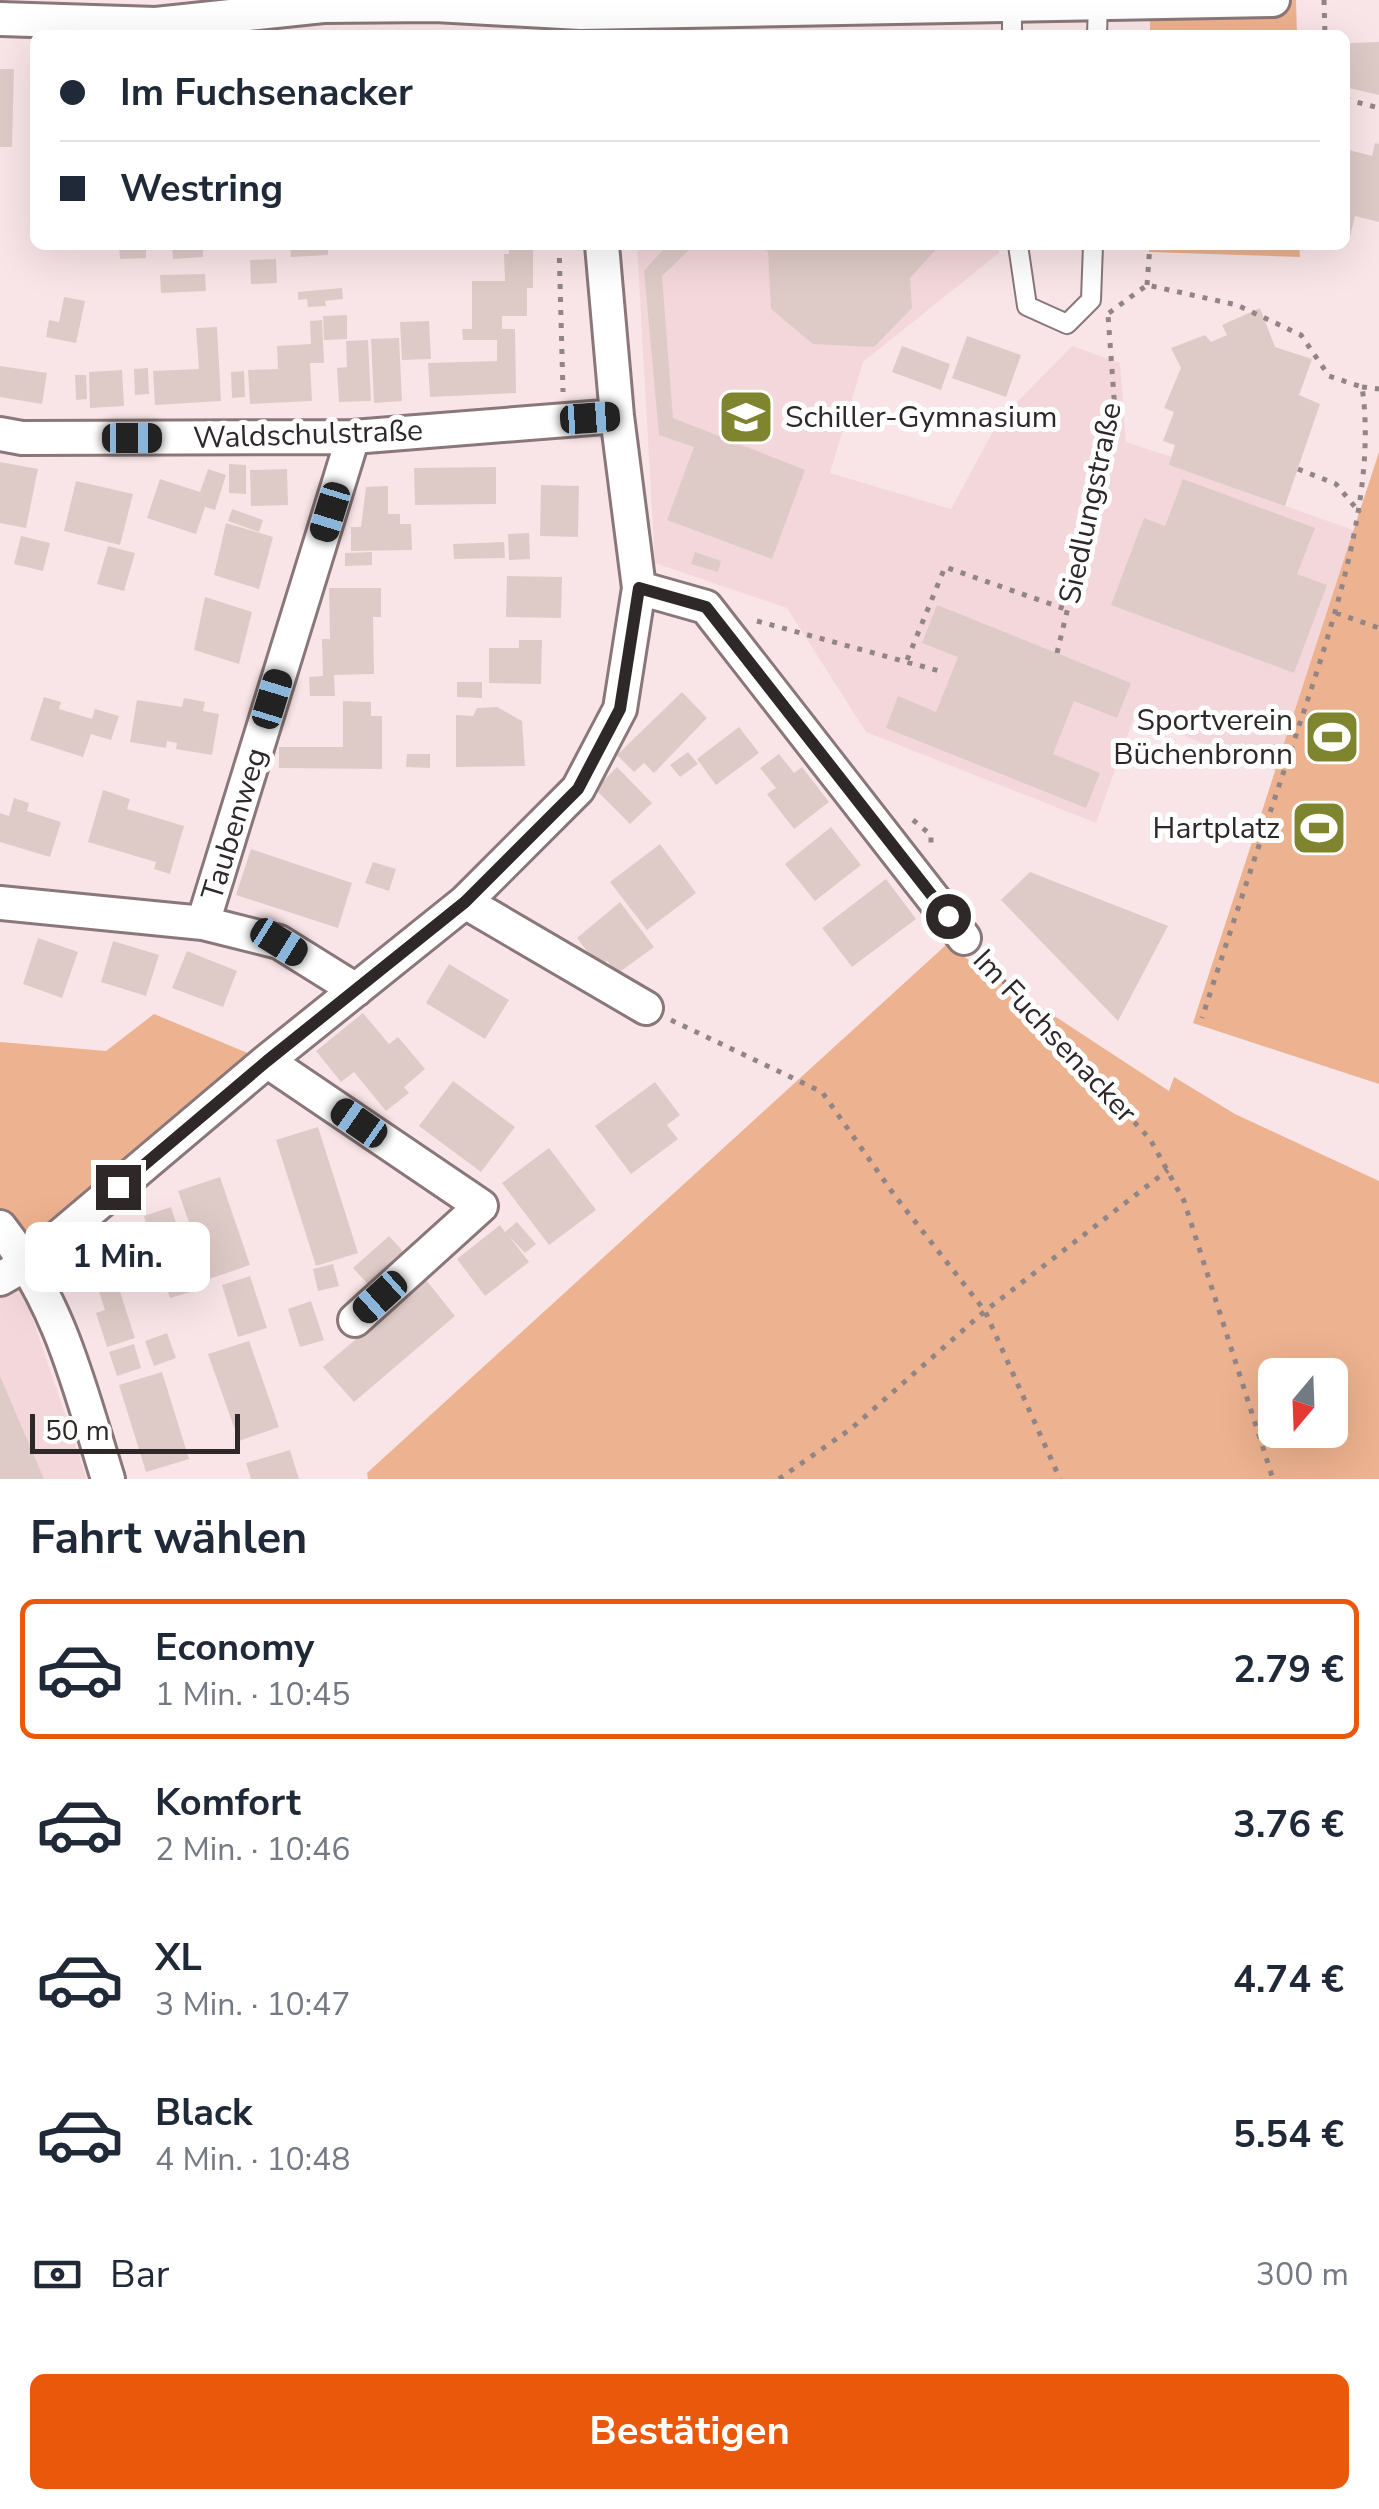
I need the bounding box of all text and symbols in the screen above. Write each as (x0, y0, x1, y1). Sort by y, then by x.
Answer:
text: Im Fuchsenacker (120, 67, 413, 118)
text: Westring (120, 163, 283, 214)
school or university icon: Schiller-Gymnasium (716, 387, 776, 447)
place label: Schiller-Gymnasium (785, 397, 1057, 438)
street label: Siedlungstraße (1049, 399, 1132, 608)
car (559, 401, 621, 435)
street label: Waldschulstraße (192, 410, 424, 459)
car (102, 423, 162, 453)
car (307, 479, 353, 545)
car (249, 666, 295, 732)
place label: Sportverein Büchenbronn (1113, 700, 1293, 775)
sports icon: Sportverein Büchenbronn (1302, 707, 1362, 767)
street label: Taubenweg (192, 743, 277, 905)
sports icon: Hartplatz (1289, 798, 1349, 858)
place label: Hartplatz (1153, 808, 1280, 849)
route start (926, 894, 971, 939)
car (246, 913, 312, 971)
street label: Im Fuchsenacker (963, 941, 1146, 1132)
car (326, 1094, 392, 1152)
route end (96, 1165, 141, 1210)
callout: 1 Min. (26, 1222, 210, 1292)
text: 1 Min. (72, 1235, 163, 1278)
car (348, 1266, 412, 1328)
north arrow (1258, 1358, 1348, 1448)
map controls (1258, 1358, 1348, 1448)
scale bar (30, 1409, 240, 1454)
text: 50 m (45, 1412, 110, 1450)
text: Fahrt wählen (30, 1508, 307, 1569)
text: Economy (155, 1622, 314, 1673)
icon: car (35, 1624, 125, 1714)
text: 2.79 € (1233, 1644, 1344, 1695)
text: 1 Min. · 10:45 (155, 1673, 351, 1716)
text: Komfort (155, 1777, 301, 1828)
icon: car (35, 1779, 125, 1869)
text: 3.76 € (1233, 1799, 1344, 1850)
text: 2 Min. · 10:46 (155, 1828, 351, 1871)
text: XL (155, 1932, 202, 1983)
icon: car (35, 1934, 125, 2024)
text: 4.74 € (1233, 1954, 1344, 2005)
text: 3 Min. · 10:47 (155, 1983, 351, 2026)
text: Black (155, 2087, 252, 2138)
icon: car (35, 2089, 125, 2179)
text: 5.54 € (1233, 2109, 1344, 2160)
text: 4 Min. · 10:48 (155, 2138, 351, 2181)
icon: cash (30, 2247, 85, 2302)
text: Bar (110, 2249, 169, 2300)
text: 300 m (1256, 2253, 1349, 2296)
button: Bestätigen (30, 2374, 1349, 2489)

